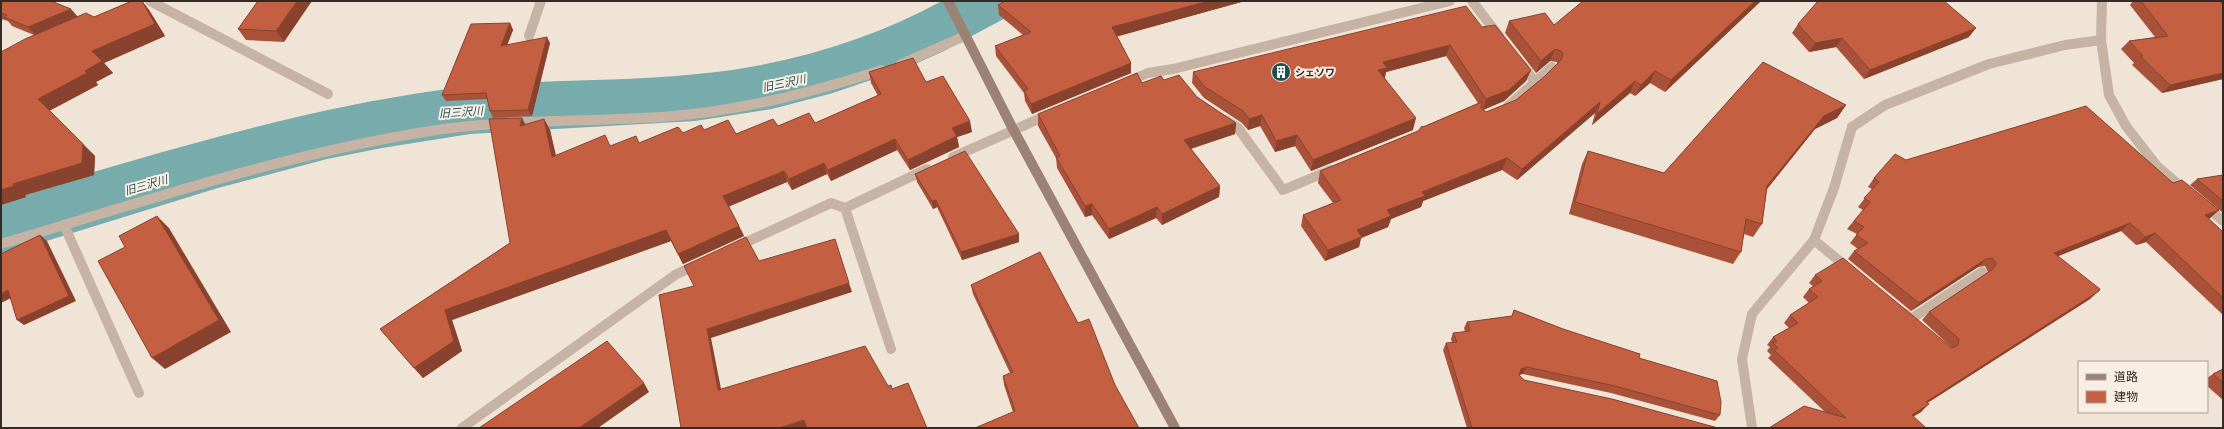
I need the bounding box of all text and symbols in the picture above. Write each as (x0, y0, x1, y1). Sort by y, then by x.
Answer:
building icon: シェソワ (1270, 61, 1292, 83)
place label: シェソワ (1295, 66, 1335, 78)
water label: 旧三沢川 (761, 71, 808, 93)
water label: 旧三沢川 (439, 103, 484, 120)
water label: 旧三沢川 (123, 172, 170, 197)
legend (2078, 361, 2208, 413)
text: 道路 (2114, 369, 2138, 383)
text: 建物 (2114, 389, 2138, 403)

